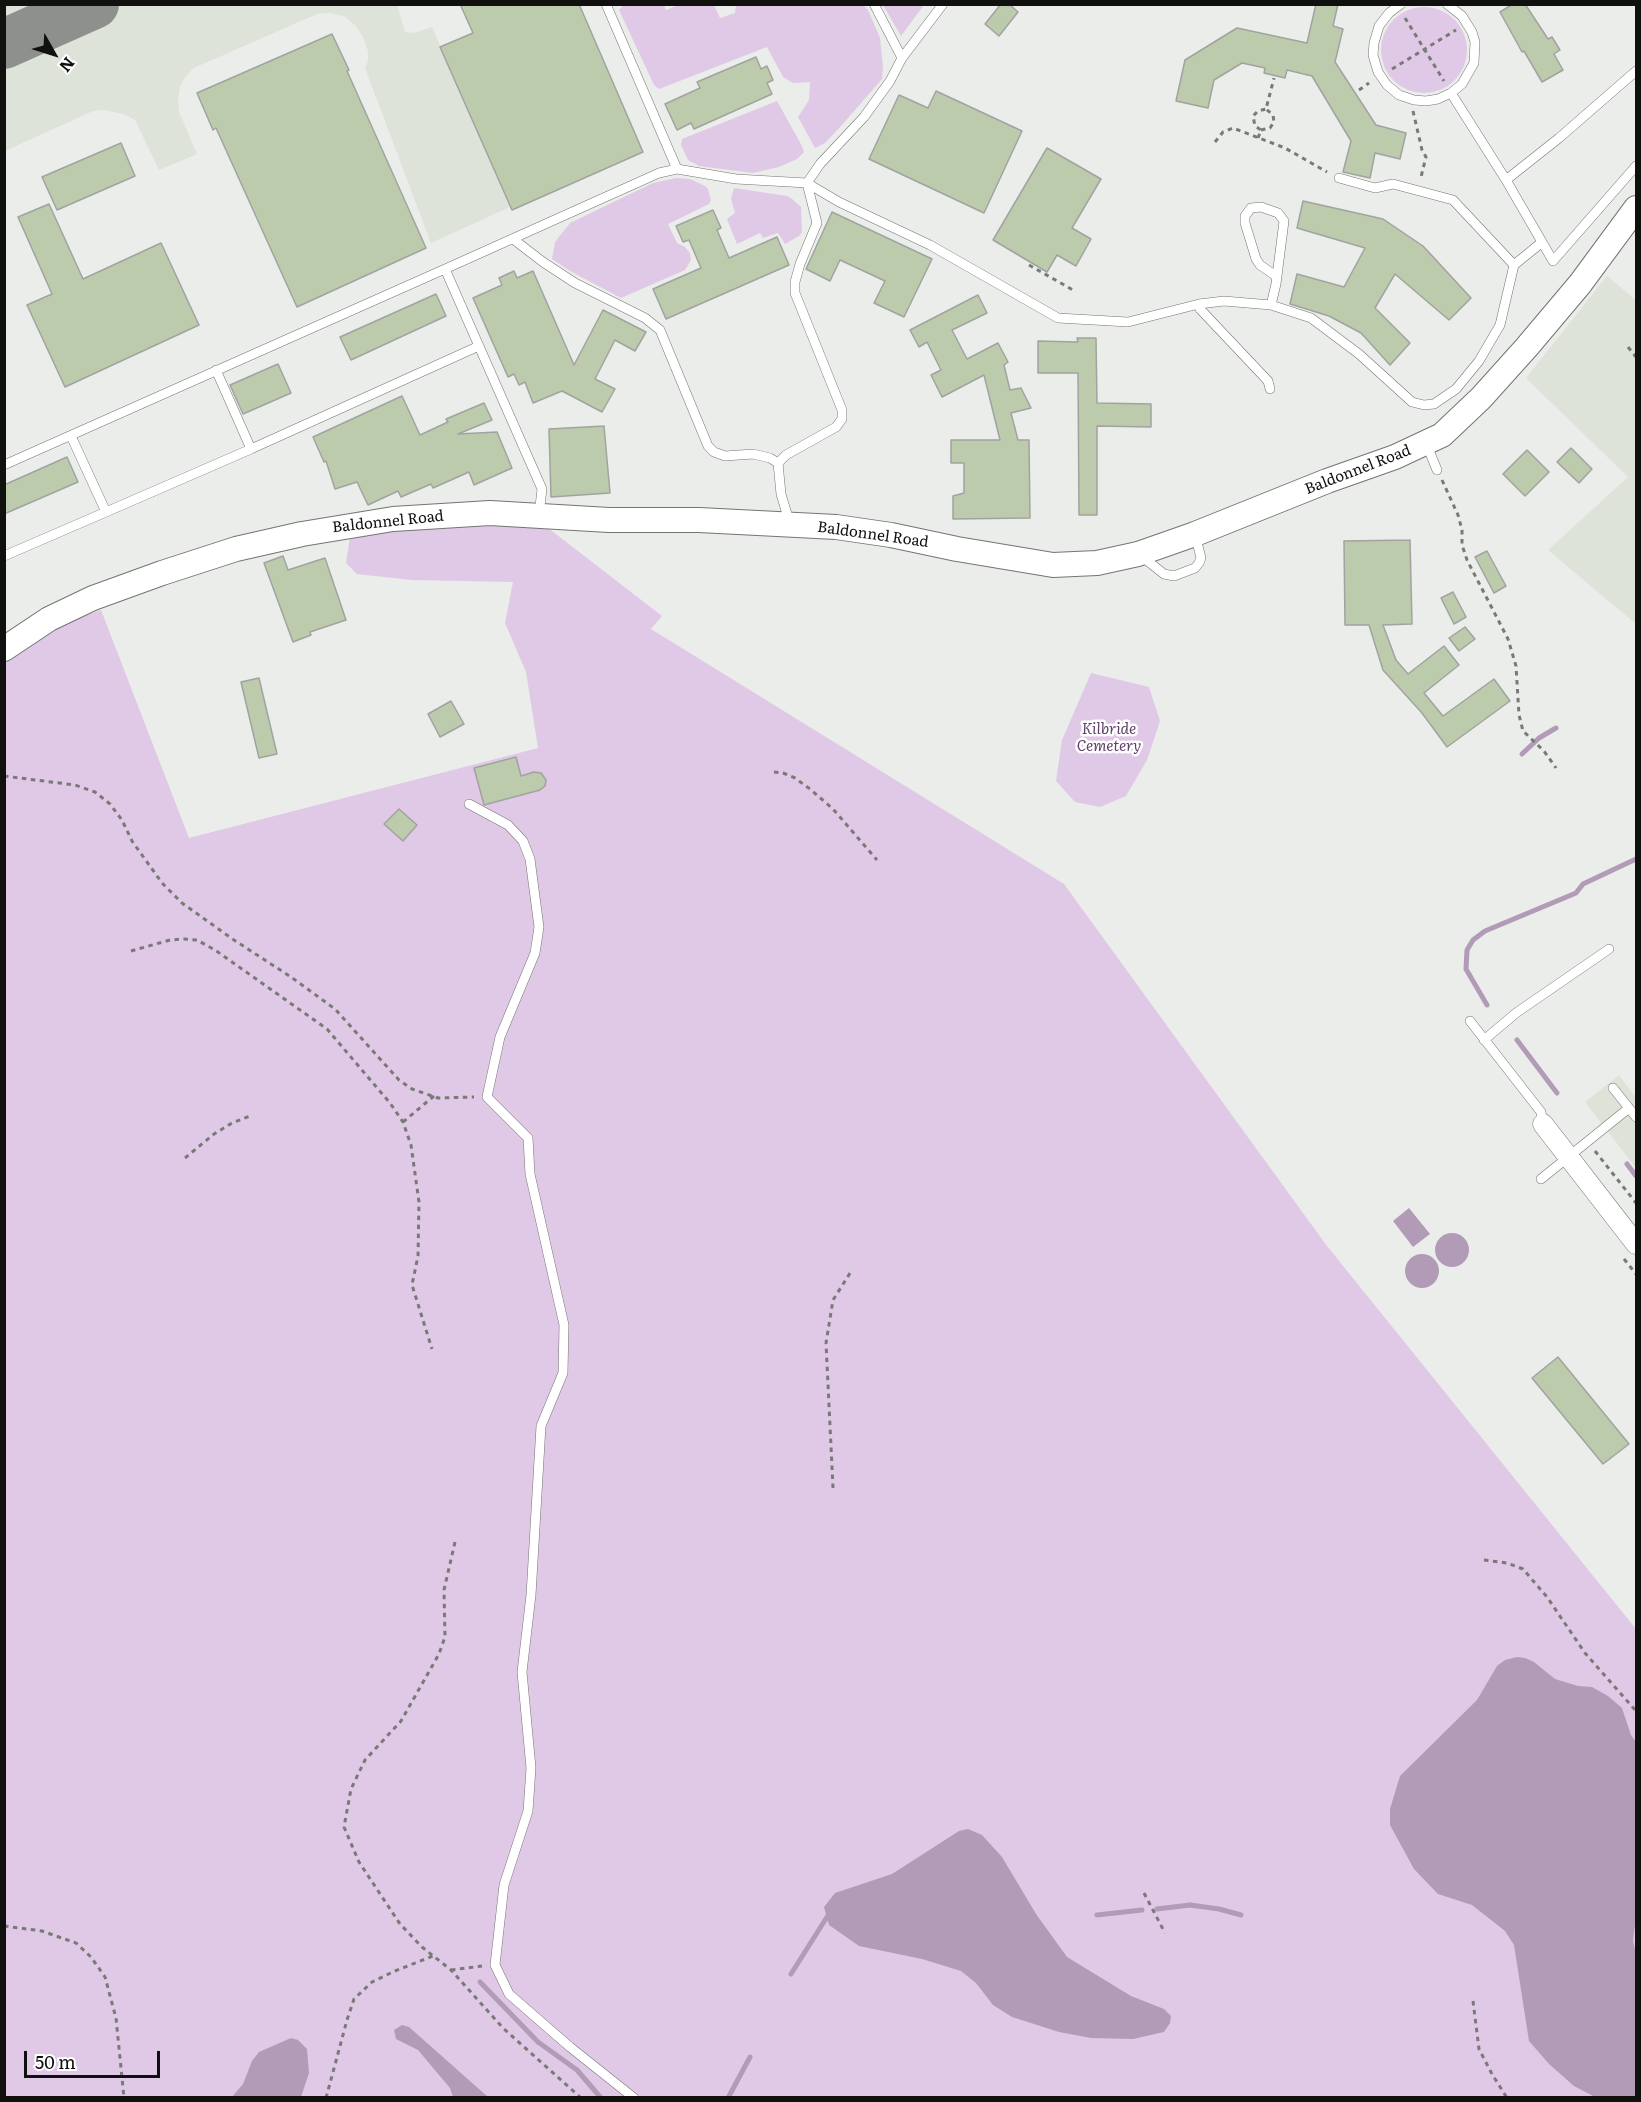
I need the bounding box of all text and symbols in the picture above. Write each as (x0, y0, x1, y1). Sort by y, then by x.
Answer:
north arrow (24, 24, 84, 84)
text: N (54, 53, 82, 78)
street label: Baldonnel Road (1302, 442, 1414, 498)
street label: Baldonnel Road (331, 507, 445, 537)
street label: Baldonnel Road (816, 518, 930, 552)
park label: Kilbride Cemetery (1077, 721, 1141, 756)
scale bar (27, 2039, 164, 2077)
text: 50 m (35, 2048, 76, 2075)

